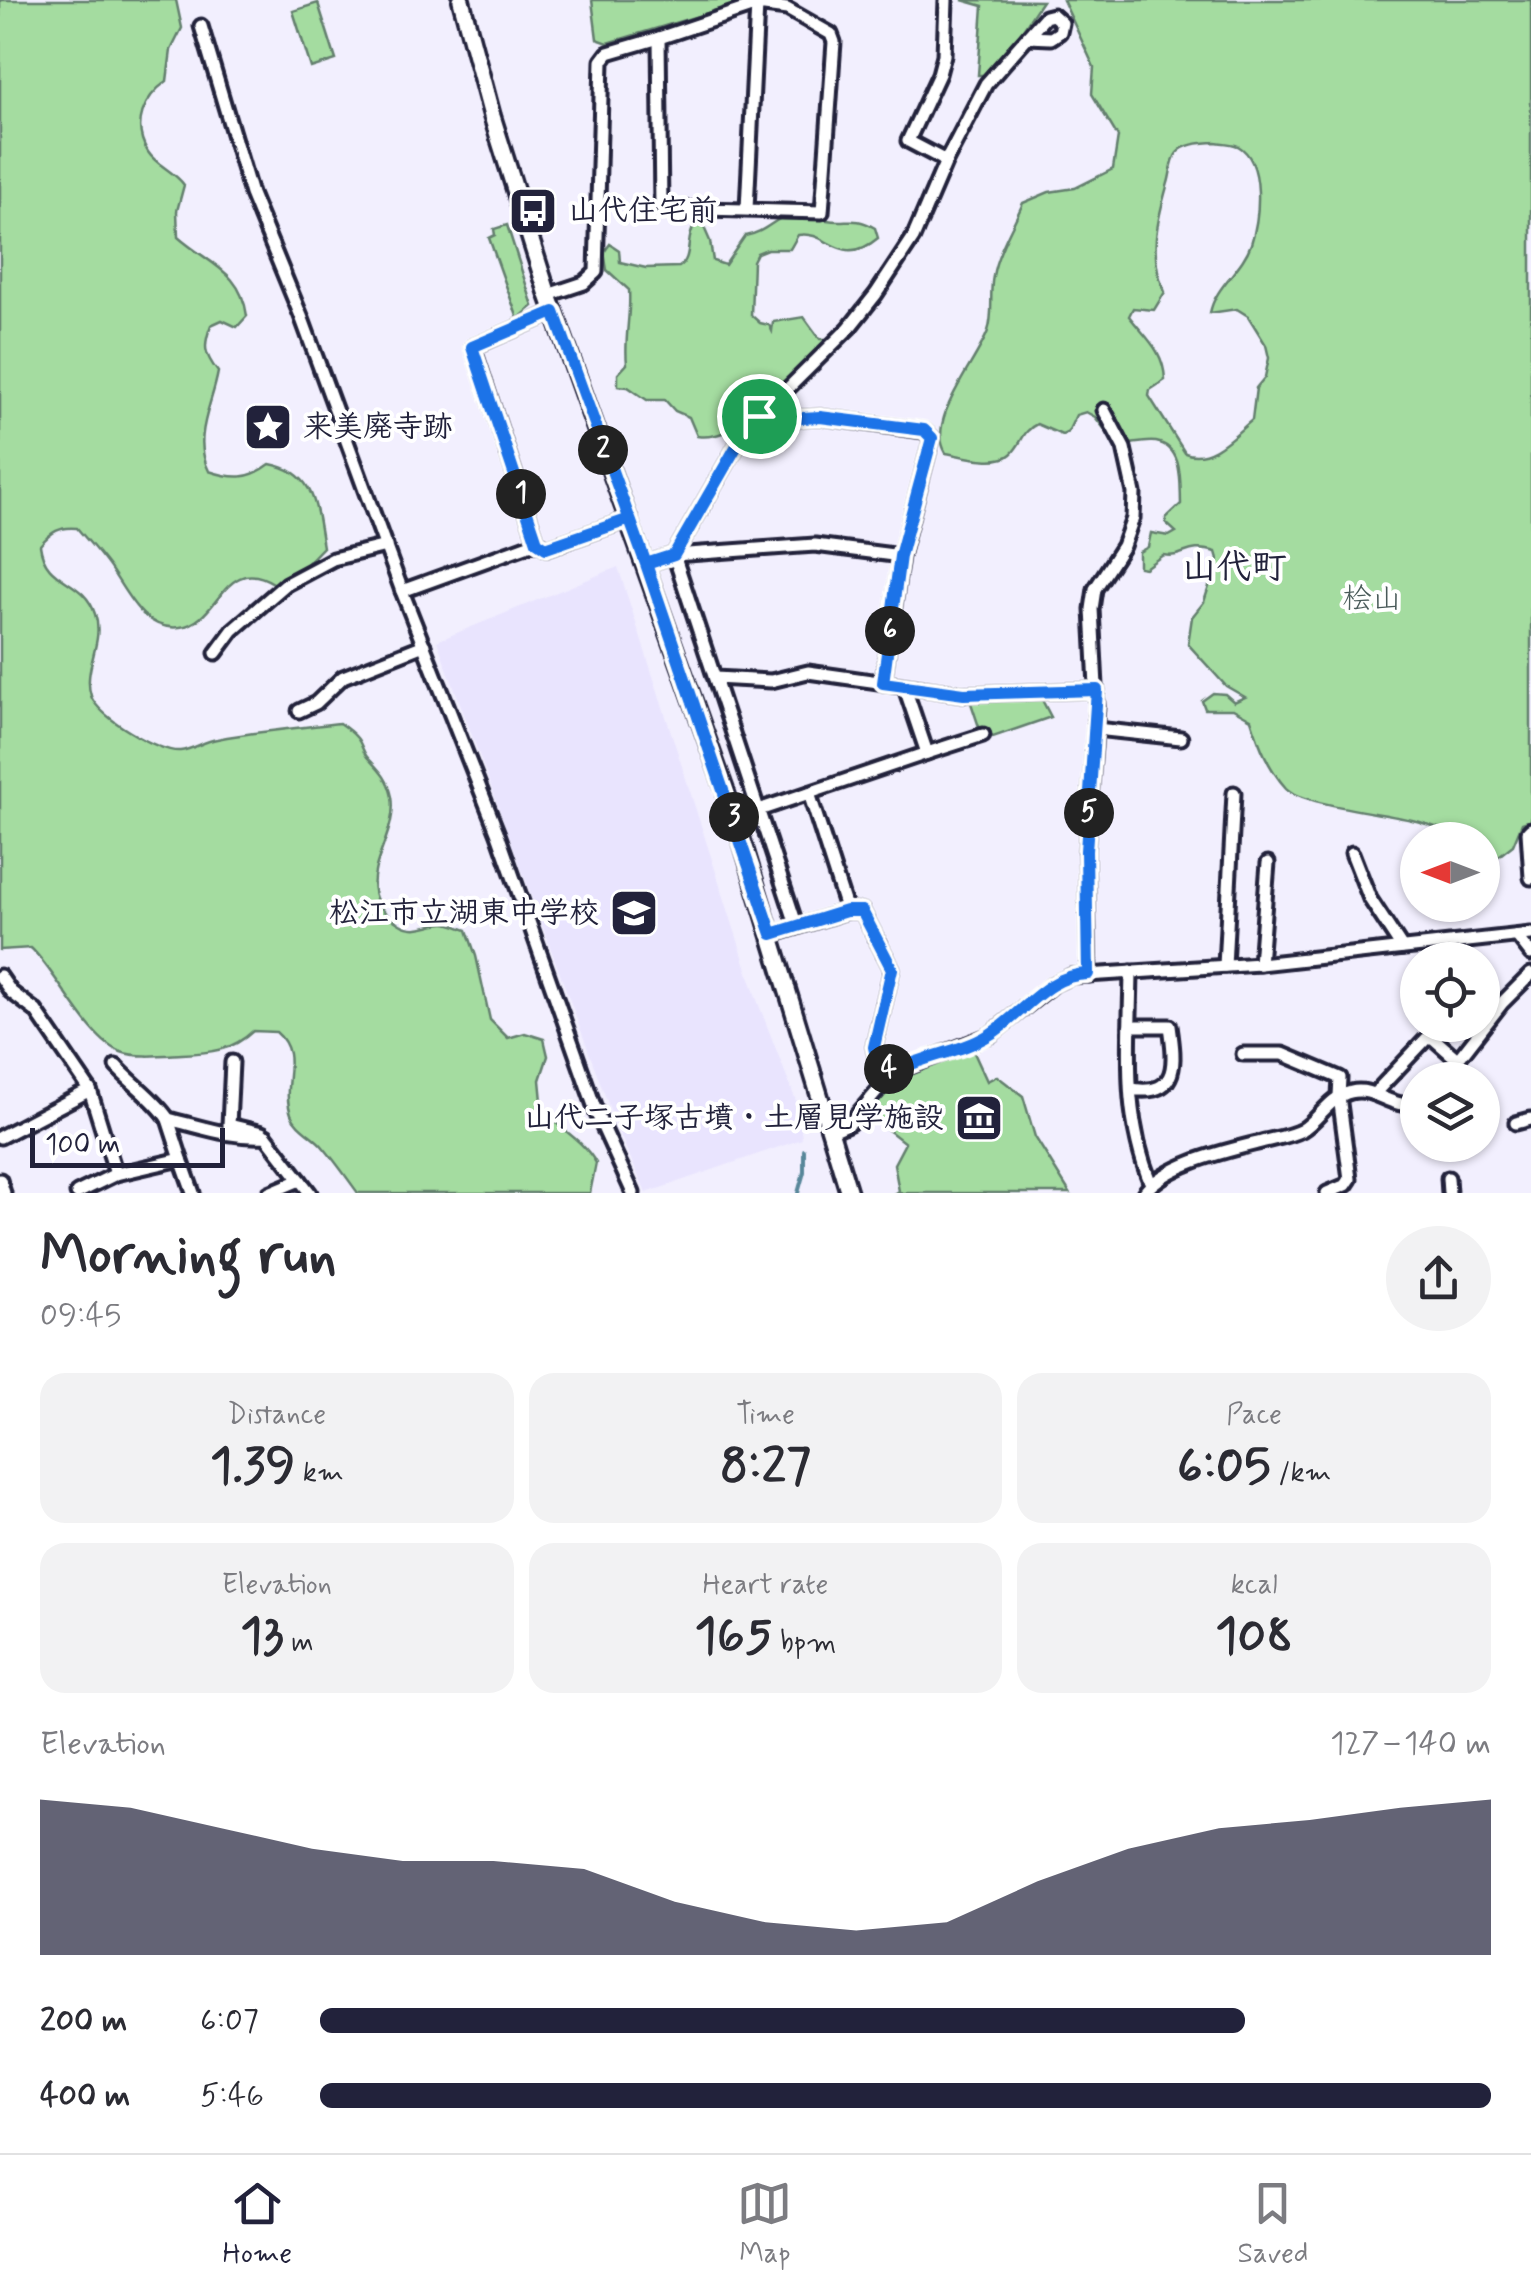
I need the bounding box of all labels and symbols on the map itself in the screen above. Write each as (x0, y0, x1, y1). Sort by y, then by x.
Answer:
bus stop icon: 山代住宅前 (507, 185, 559, 237)
place label: 山代住宅前 (568, 192, 718, 231)
pin (717, 374, 802, 459)
place icon: 来美廃寺跡 (242, 401, 294, 453)
place label: 来美廃寺跡 (303, 408, 453, 447)
pin: 2 (578, 425, 628, 475)
pin: 1 (496, 469, 546, 519)
district label: 山代町 (1181, 545, 1287, 591)
park label: 桧山 (1342, 580, 1402, 619)
pin: 6 (865, 606, 915, 656)
pin: 5 (1064, 788, 1114, 838)
pin: 3 (709, 792, 759, 842)
north arrow (1400, 822, 1500, 922)
school or university icon: 松江市立湖東中学校 (608, 887, 660, 939)
place label: 松江市立湖東中学校 (329, 894, 599, 933)
pin: 4 (864, 1044, 914, 1094)
museum icon: 山代二子塚古墳・土層見学施設 (953, 1092, 1005, 1144)
place label: 山代二子塚古墳・土層見学施設 (524, 1099, 944, 1138)
scale bar (30, 1123, 225, 1168)

